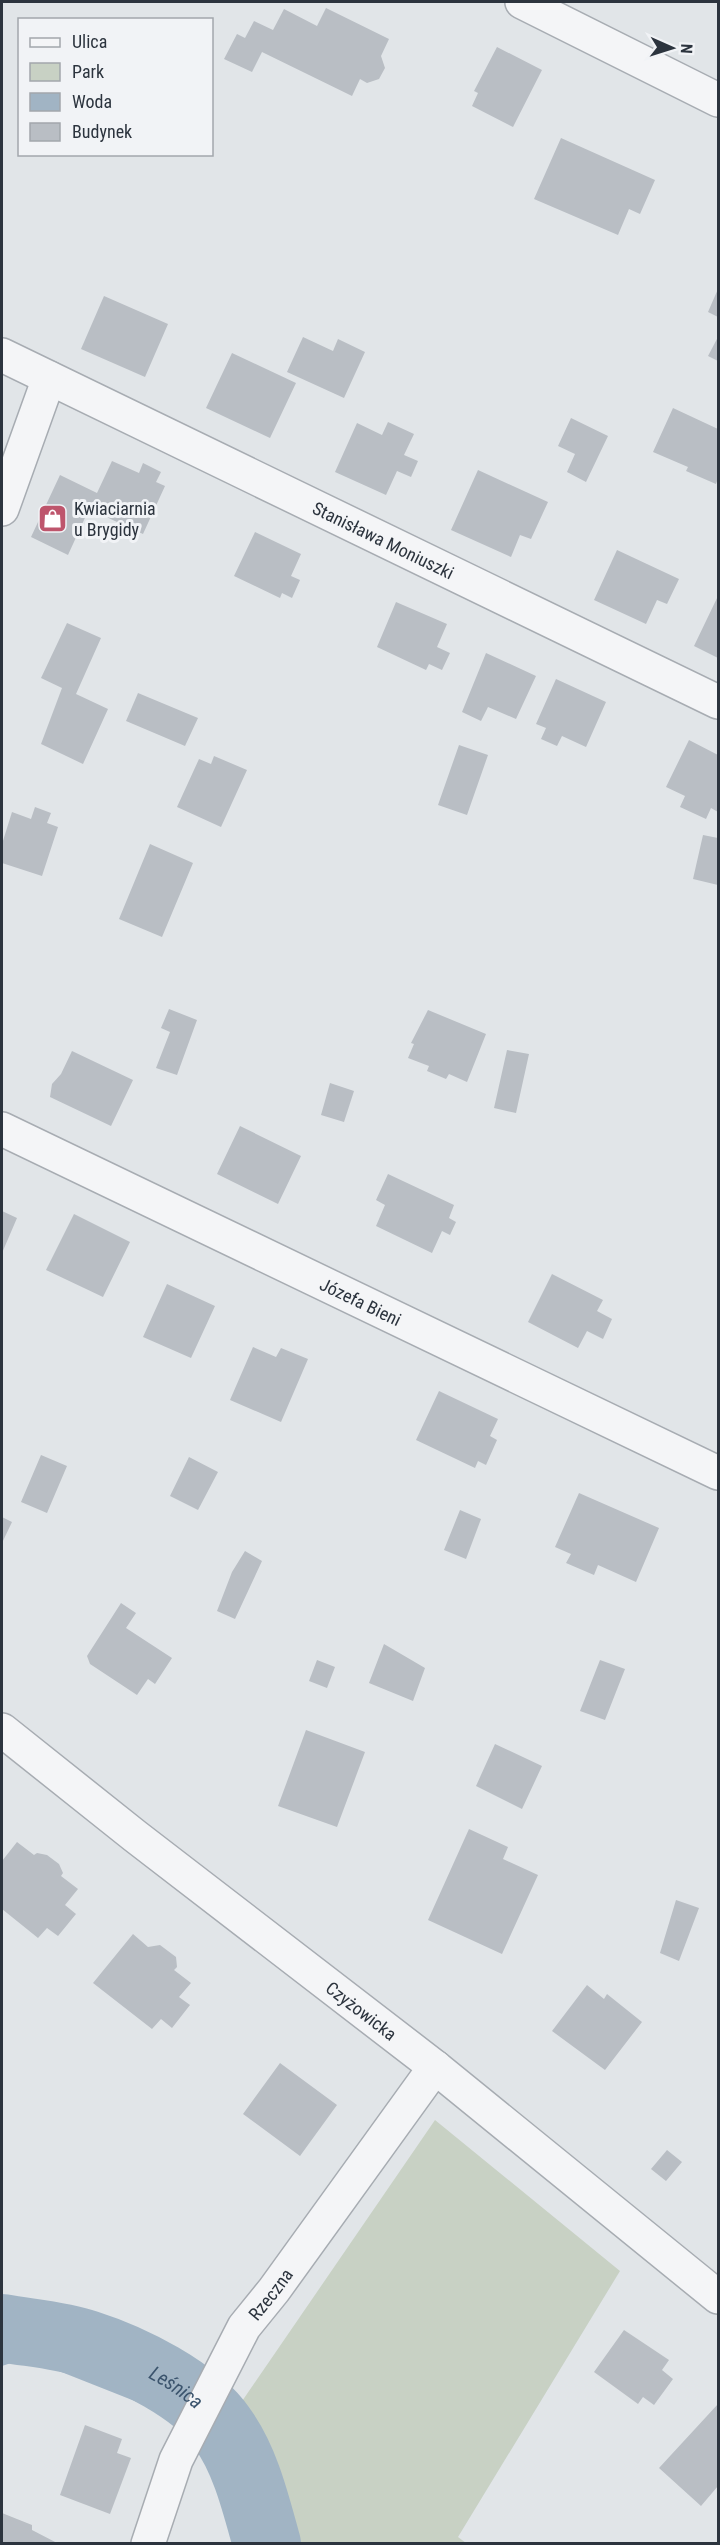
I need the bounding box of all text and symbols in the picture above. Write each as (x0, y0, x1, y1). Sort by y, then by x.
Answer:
legend (18, 18, 213, 156)
north arrow (642, 18, 702, 78)
text: Ulica (72, 31, 107, 52)
text: N (677, 43, 696, 54)
text: Park (72, 61, 104, 82)
text: Woda (72, 91, 112, 112)
text: Budynek (72, 121, 132, 142)
street label: Stanisława Moniuszki (309, 497, 458, 583)
place label: Kwiaciarnia u Brygidy (74, 498, 156, 540)
shop icon: Kwiaciarnia u Brygidy (37, 502, 69, 534)
street label: Józefa Bieni (317, 1273, 405, 1330)
street label: Czyżowicka (322, 1977, 401, 2044)
street label: Rzeczna (244, 2264, 297, 2324)
water label: Leśnica (145, 2361, 208, 2414)

